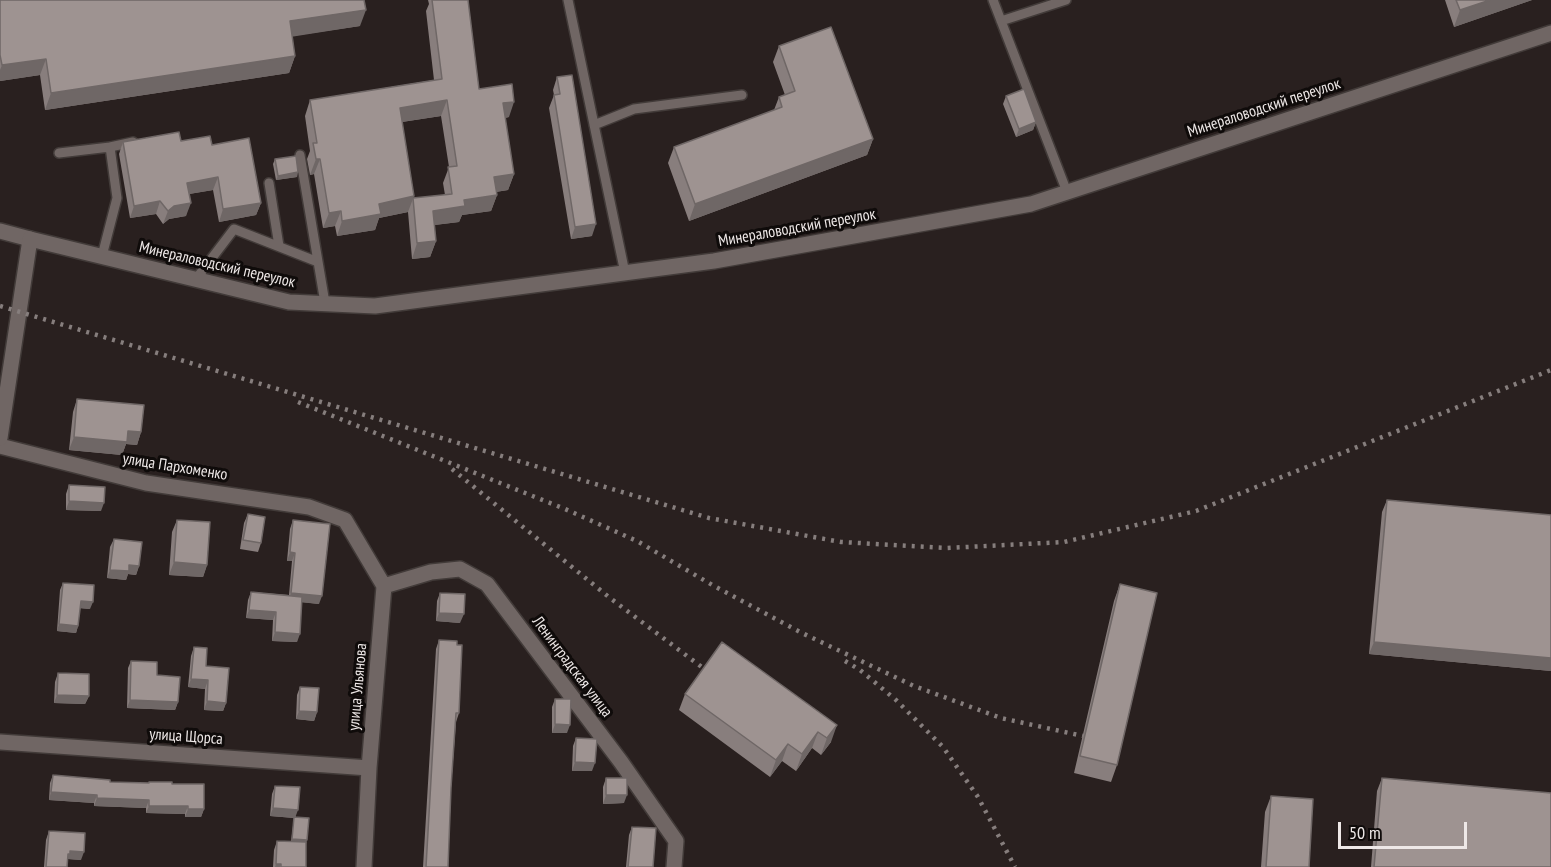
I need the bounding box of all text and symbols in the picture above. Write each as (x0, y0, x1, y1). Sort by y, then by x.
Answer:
street label: Минераловодский переулок (1185, 74, 1343, 142)
street label: Минераловодский переулок (717, 205, 877, 251)
street label: Минераловодский переулок (137, 238, 297, 292)
street label: улица Пархоменко (121, 449, 229, 485)
street label: Ленинградская улица (528, 613, 616, 721)
street label: улица Ульянова (345, 642, 371, 732)
street label: улица Щорса (149, 725, 223, 749)
scale bar (1341, 810, 1470, 848)
text: 50 m (1349, 821, 1381, 844)

